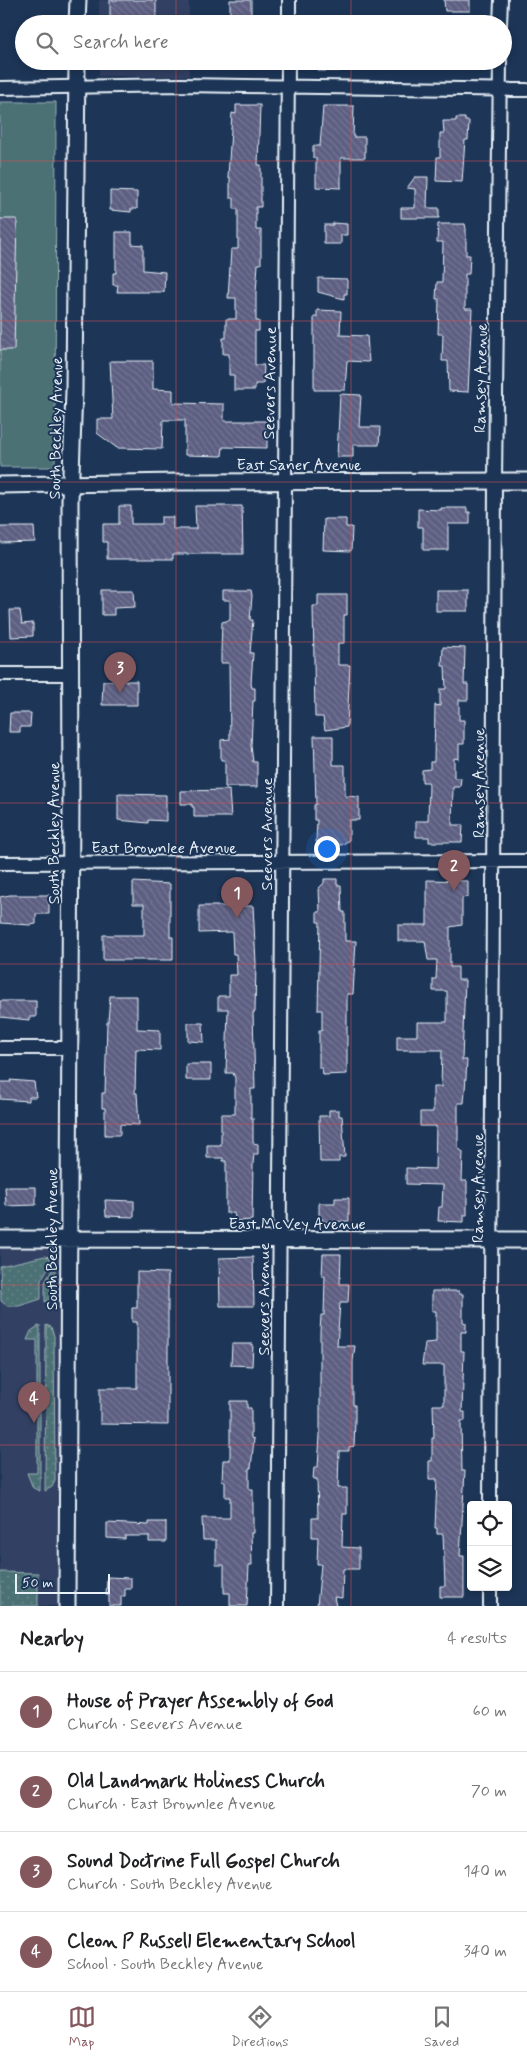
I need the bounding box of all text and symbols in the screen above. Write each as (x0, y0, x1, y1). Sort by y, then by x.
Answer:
search box (15, 15, 512, 70)
icon: search (33, 29, 61, 57)
text: Search here (73, 30, 169, 55)
street label: Ramsey Avenue (470, 322, 493, 433)
street label: Seevers Avenue (259, 326, 282, 440)
street label: South Beckley Avenue (45, 356, 68, 500)
street label: East Saner Avenue (236, 455, 362, 476)
pin: 3 (104, 652, 136, 693)
street label: Ramsey Avenue (469, 728, 490, 838)
street label: South Beckley Avenue (44, 761, 65, 904)
street label: Seevers Avenue (257, 777, 278, 890)
your location (314, 836, 340, 862)
street label: East Brownlee Avenue (91, 838, 237, 859)
pin: 2 (438, 850, 470, 891)
pin: 1 (221, 877, 253, 918)
street label: Ramsey Avenue (468, 1133, 489, 1243)
street label: South Beckley Avenue (42, 1167, 63, 1310)
street label: East McVey Avenue (228, 1214, 366, 1235)
street label: Seevers Avenue (254, 1242, 275, 1355)
pin: 4 (18, 1382, 50, 1423)
map controls (467, 1501, 512, 1591)
button: locate (467, 1501, 512, 1546)
button: layers (467, 1546, 512, 1591)
scale bar (15, 1571, 110, 1594)
text: 50 m (22, 1574, 53, 1592)
text: Nearby (20, 1625, 84, 1653)
text: 4 results (447, 1628, 507, 1649)
text: House of Prayer Assembly of God (67, 1689, 334, 1714)
text: 1 (32, 1701, 40, 1722)
text: 60 m (473, 1701, 507, 1722)
text: Church · Seevers Avenue (67, 1714, 243, 1735)
text: Old Landmark Holiness Church (67, 1769, 325, 1794)
text: 2 (32, 1781, 40, 1802)
text: 70 m (471, 1781, 507, 1802)
text: Church · East Brownlee Avenue (67, 1794, 276, 1815)
text: Sound Doctrine Full Gospel Church (67, 1849, 340, 1874)
text: 3 (32, 1861, 40, 1882)
text: 140 m (463, 1861, 507, 1882)
text: Church · South Beckley Avenue (67, 1874, 273, 1895)
text: Cleon P Russell Elementary School (67, 1929, 356, 1954)
text: 4 (31, 1941, 41, 1962)
text: 340 m (463, 1941, 507, 1962)
text: School · South Beckley Avenue (67, 1954, 263, 1975)
tab: Map (68, 2003, 96, 2051)
tab: Directions (231, 2003, 289, 2051)
tab: Saved (424, 2003, 459, 2051)

